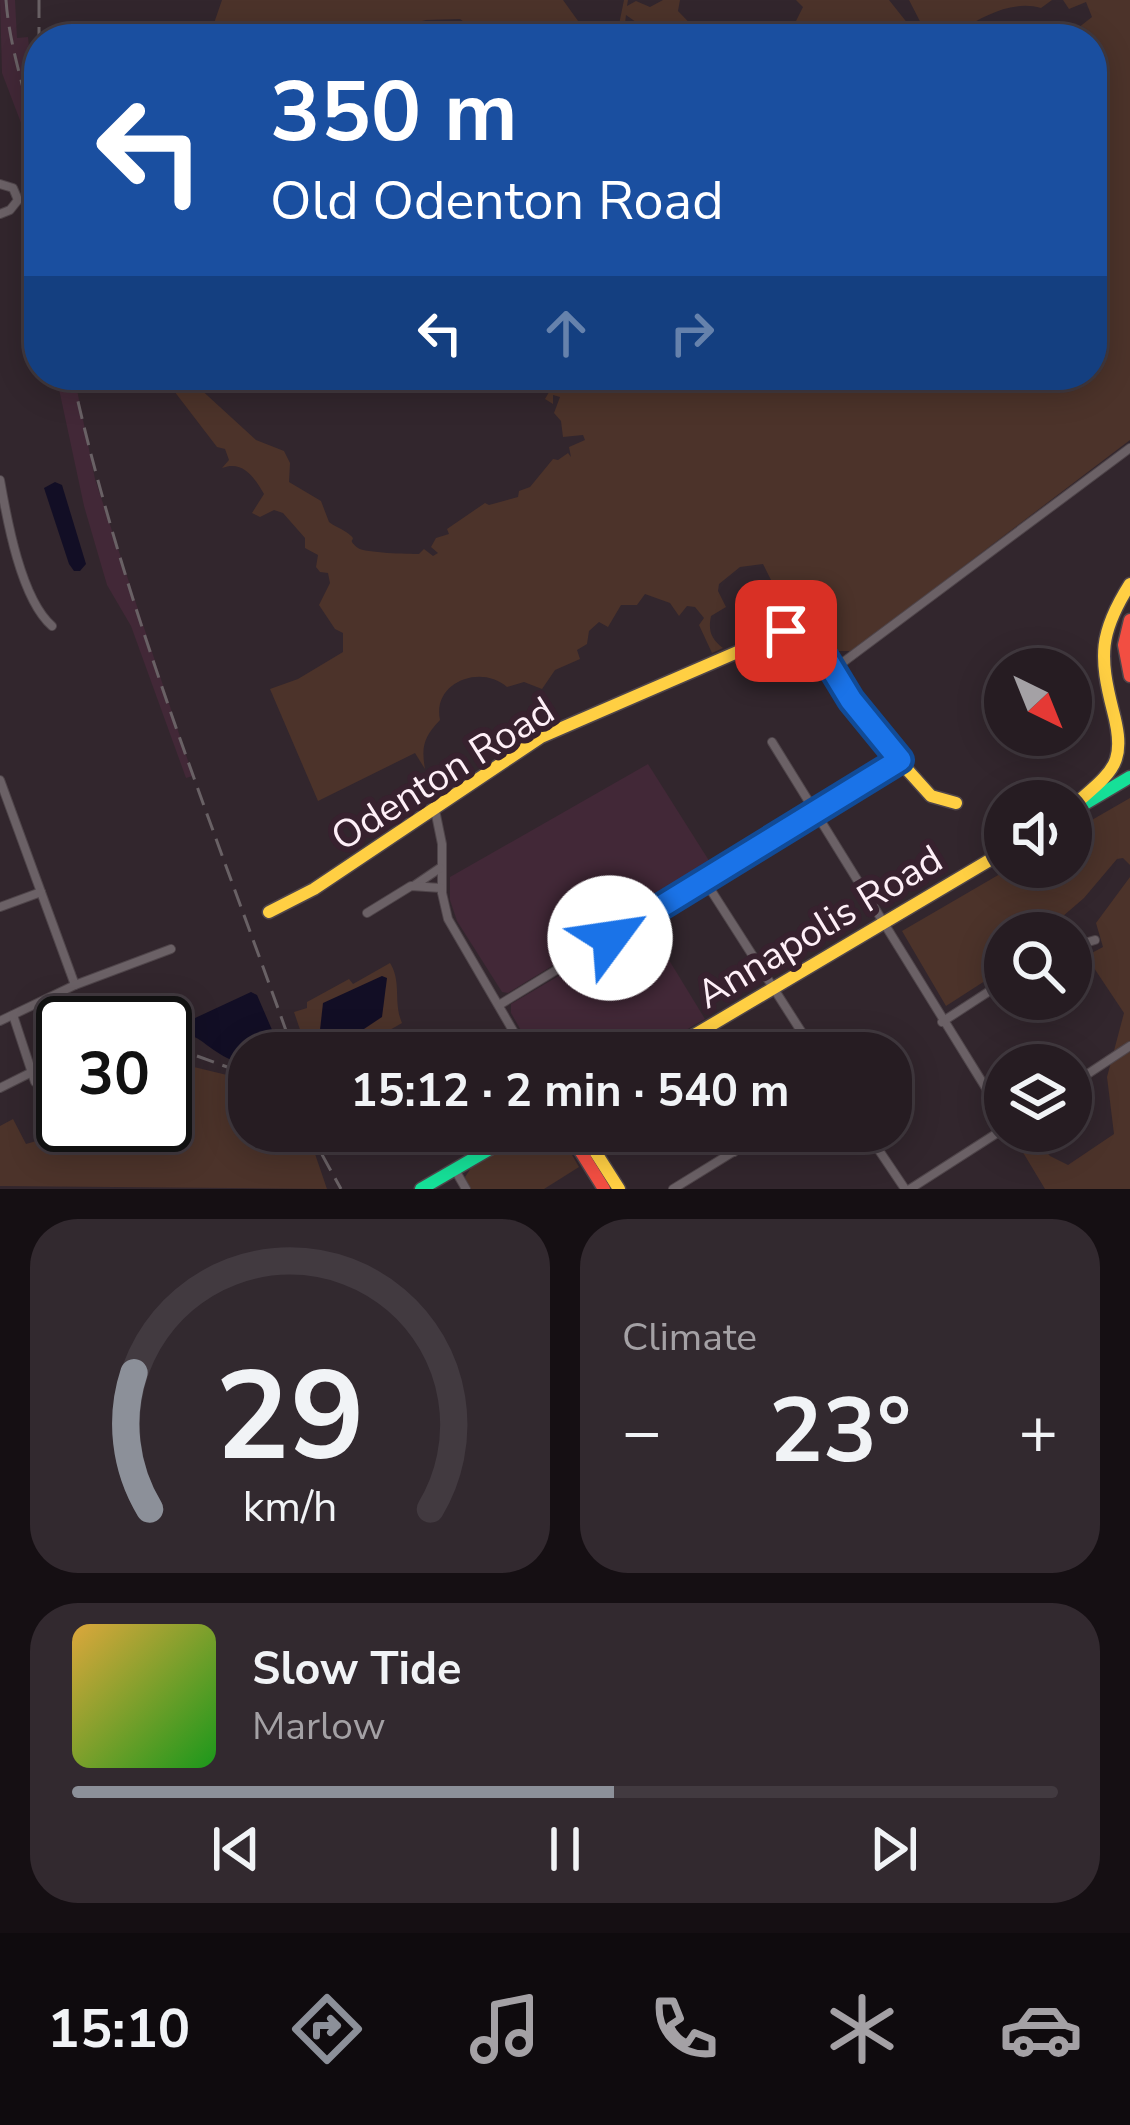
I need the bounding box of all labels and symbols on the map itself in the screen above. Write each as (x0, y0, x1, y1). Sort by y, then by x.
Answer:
pin (735, 580, 837, 682)
north arrow (984, 648, 1092, 756)
street label: Odenton Road (321, 685, 564, 864)
street label: Annapolis Road (687, 833, 953, 1022)
position arrow (547, 875, 673, 1001)
speed limit sign: 30 (36, 996, 192, 1152)

